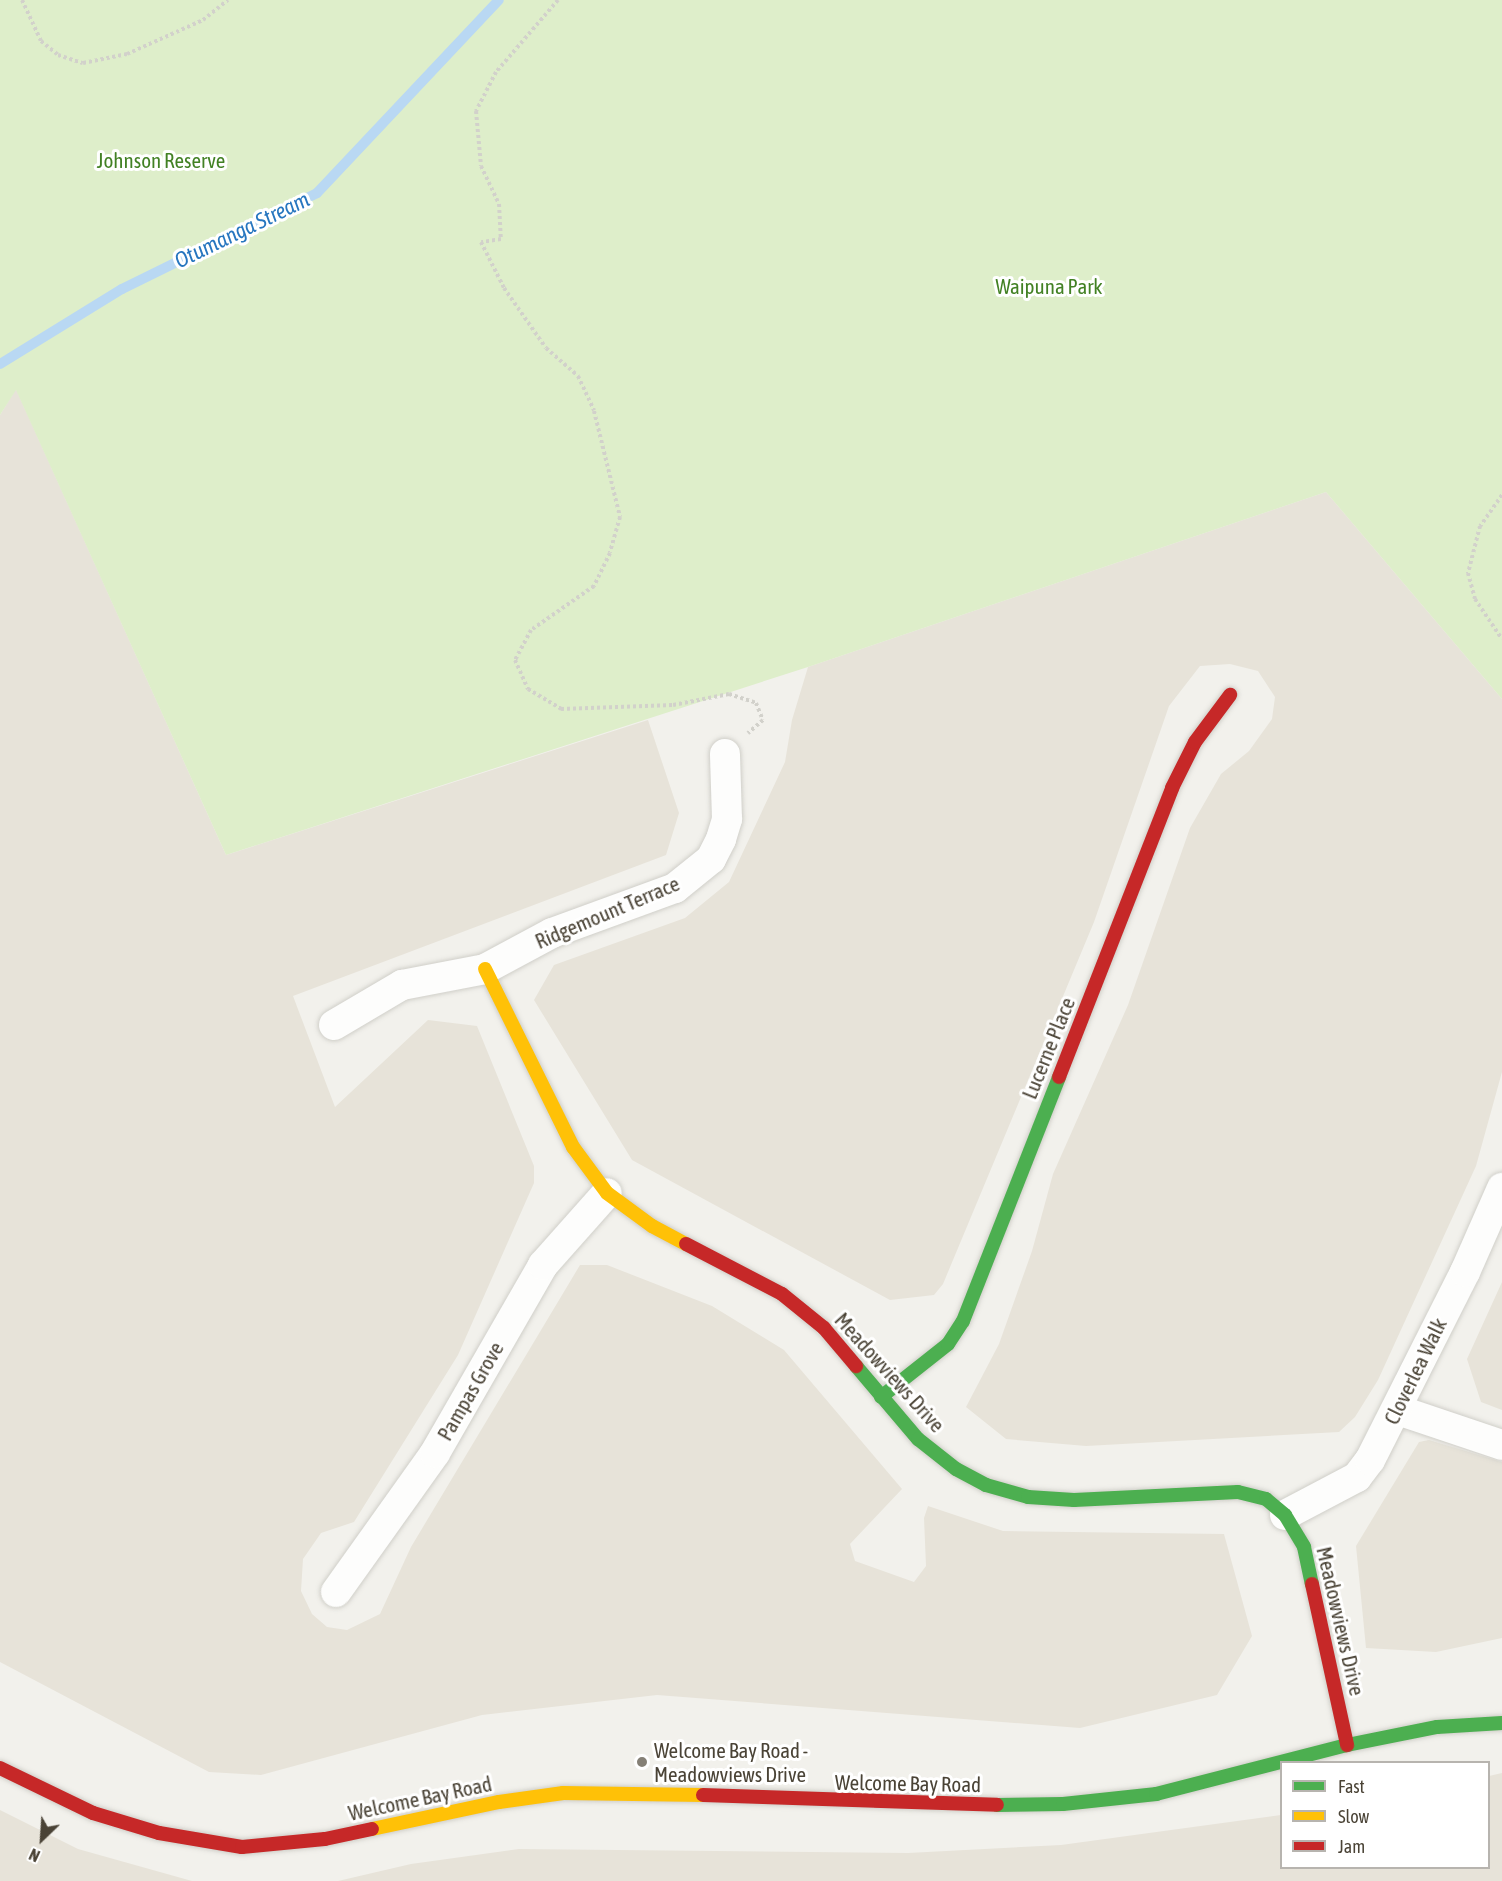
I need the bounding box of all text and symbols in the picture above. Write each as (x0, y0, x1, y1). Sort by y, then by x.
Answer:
park label: Johnson Reserve (97, 147, 225, 173)
water label: Otumanga Stream (170, 186, 314, 274)
park label: Waipuna Park (995, 273, 1103, 299)
street label: Ridgemount Terrace (531, 870, 683, 954)
street label: Lucerne Place (1016, 994, 1080, 1102)
street label: Meadowviews Drive (830, 1307, 950, 1437)
street label: Cloverlea Walk (1378, 1314, 1452, 1428)
street label: Pampas Grove (432, 1337, 508, 1445)
street label: Meadowviews Drive (1312, 1544, 1370, 1698)
place label: Welcome Bay Road - Meadowviews Drive (654, 1737, 808, 1787)
marker: Welcome Bay Road - Meadowviews Drive (635, 1755, 649, 1769)
legend (1280, 1761, 1490, 1869)
street label: Welcome Bay Road (835, 1769, 981, 1797)
street label: Welcome Bay Road (346, 1770, 494, 1826)
text: Fast (1338, 1776, 1365, 1797)
text: Slow (1338, 1806, 1369, 1827)
north arrow (12, 1809, 72, 1869)
text: Jam (1338, 1836, 1365, 1857)
text: N (26, 1845, 42, 1865)

